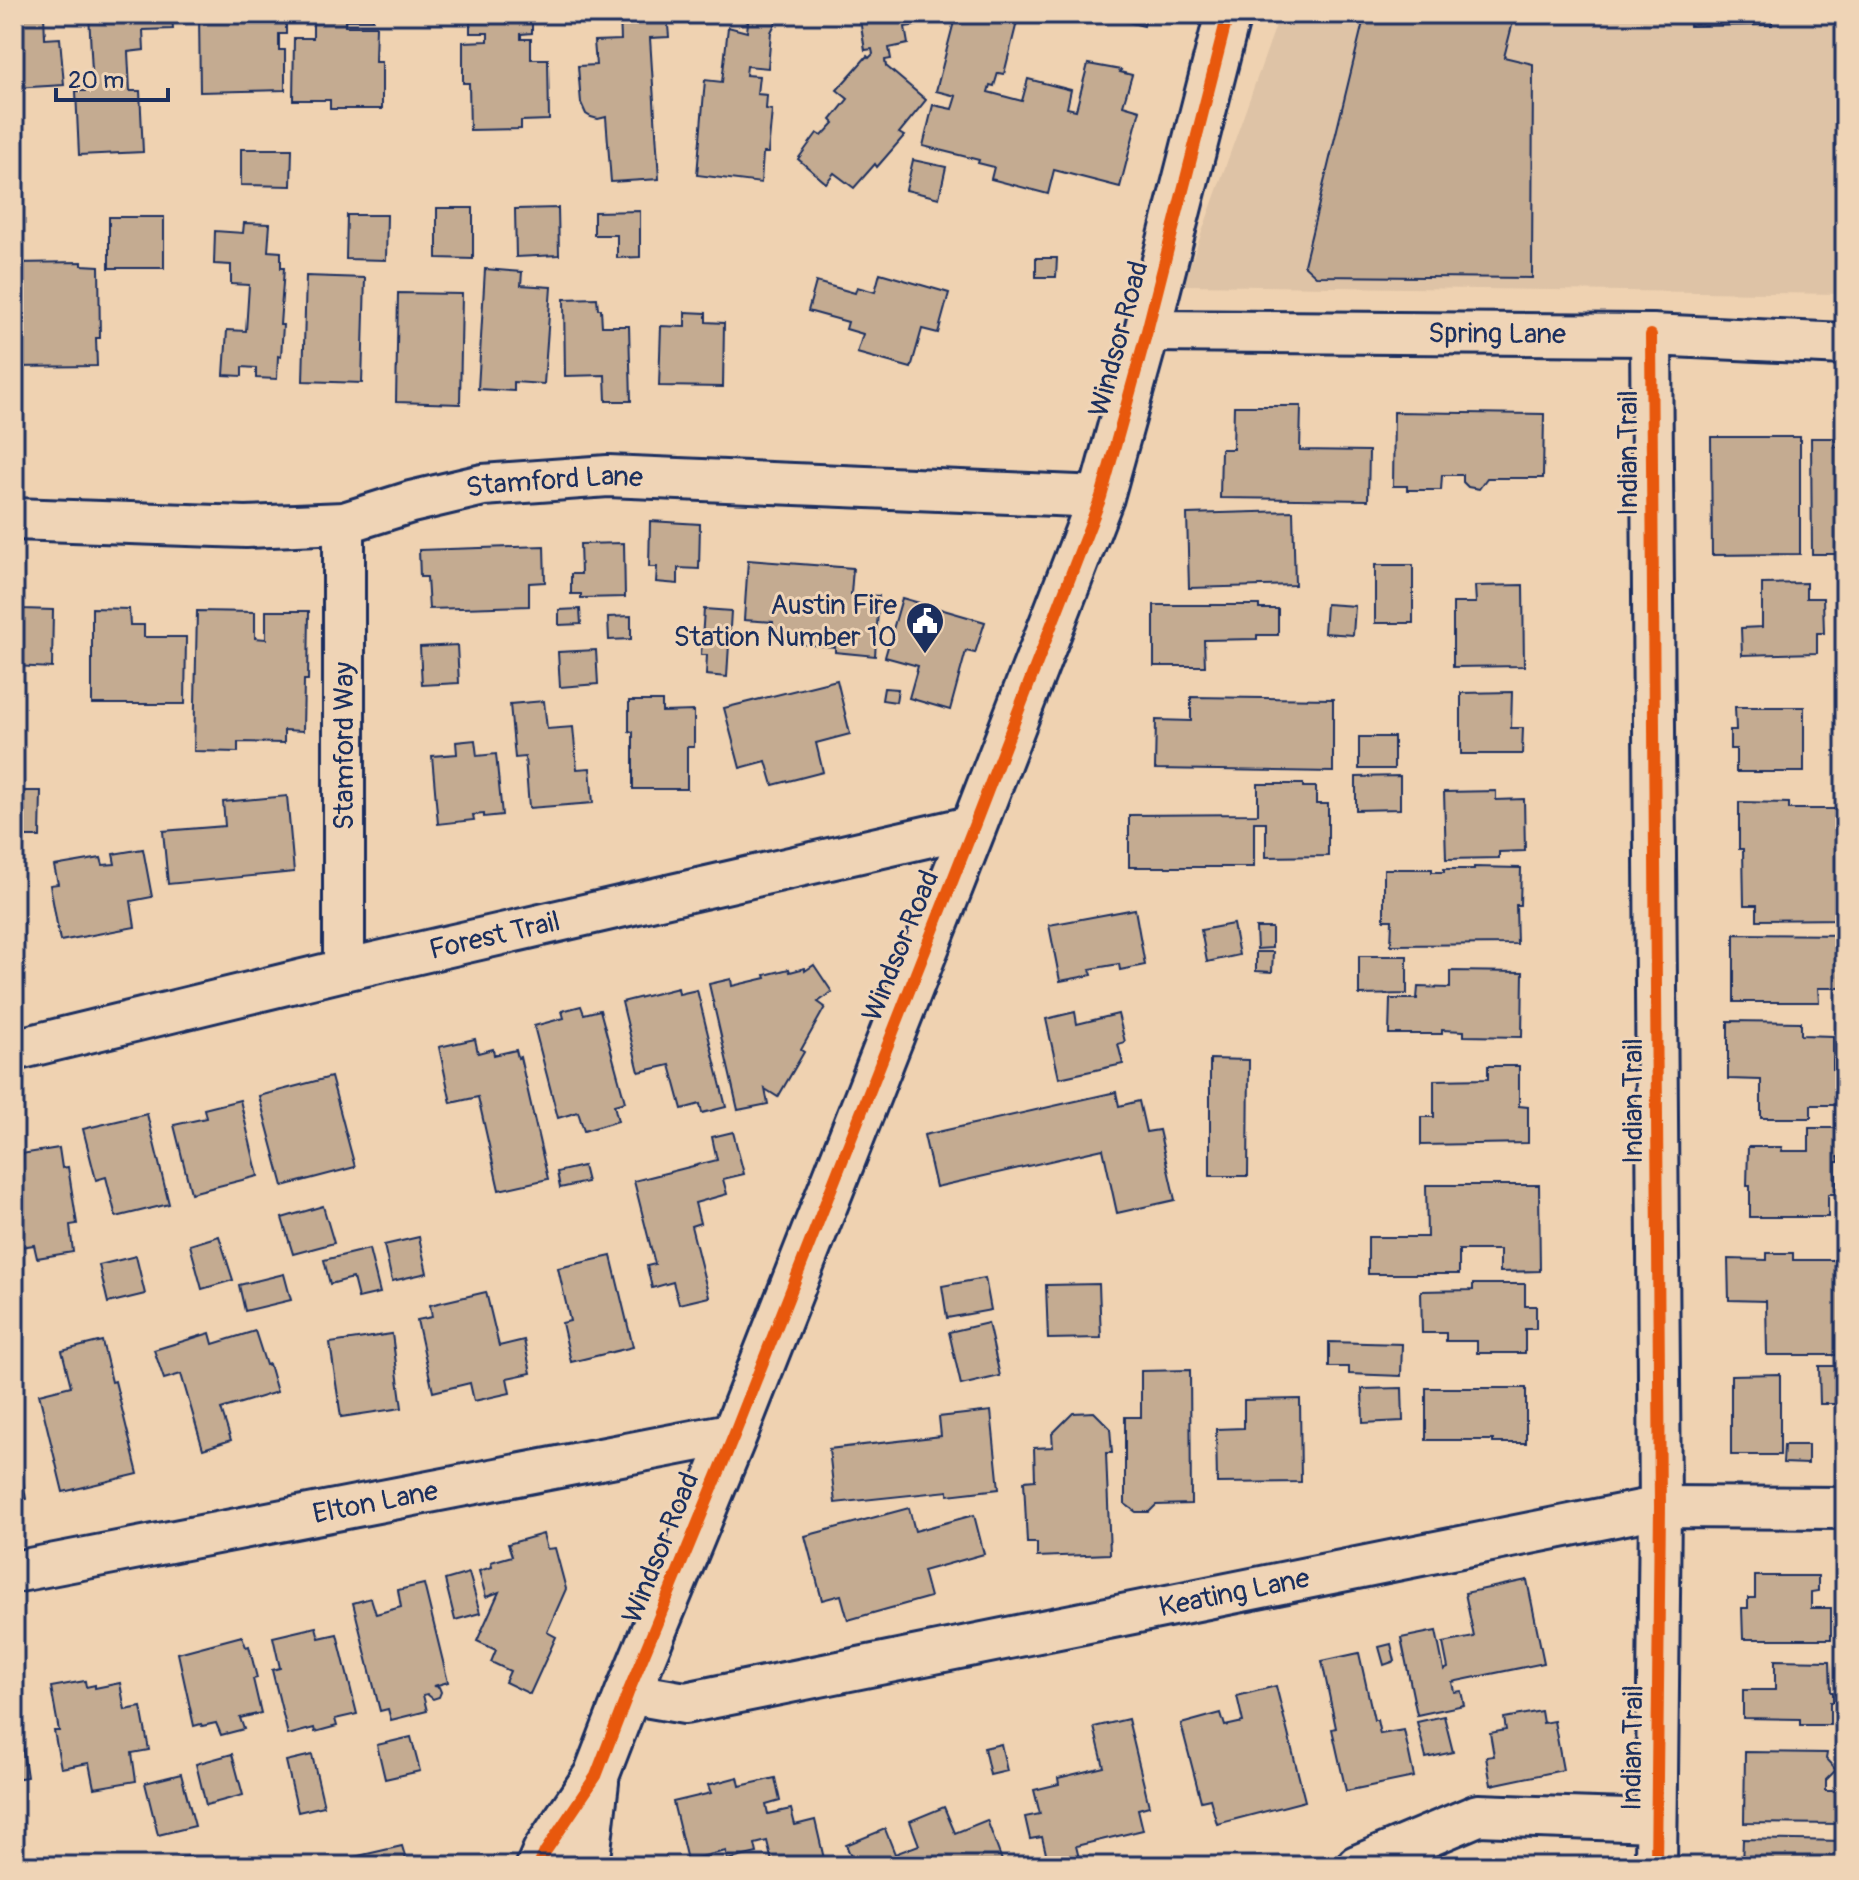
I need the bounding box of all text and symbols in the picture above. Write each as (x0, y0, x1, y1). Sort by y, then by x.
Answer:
scale bar (56, 52, 168, 102)
text: 20 m (68, 66, 124, 95)
street label: Windsor Road (1081, 257, 1157, 421)
street label: Spring Lane (1428, 316, 1566, 352)
street label: Indian Trail (1611, 390, 1646, 516)
street label: Stamford Lane (462, 458, 644, 506)
place label: Austin Fire Station Number 10 (674, 588, 897, 655)
public building icon: Austin Fire Station Number 10 (904, 600, 946, 655)
street label: Stamford Way (327, 662, 362, 830)
street label: Windsor Road (855, 865, 947, 1027)
street label: Forest Trail (426, 904, 563, 967)
street label: Indian Trail (1616, 1038, 1651, 1164)
street label: Windsor Road (615, 1467, 707, 1629)
street label: Elton Lane (310, 1473, 441, 1532)
street label: Keating Lane (1156, 1560, 1313, 1625)
street label: Indian Trail (1614, 1685, 1652, 1811)

